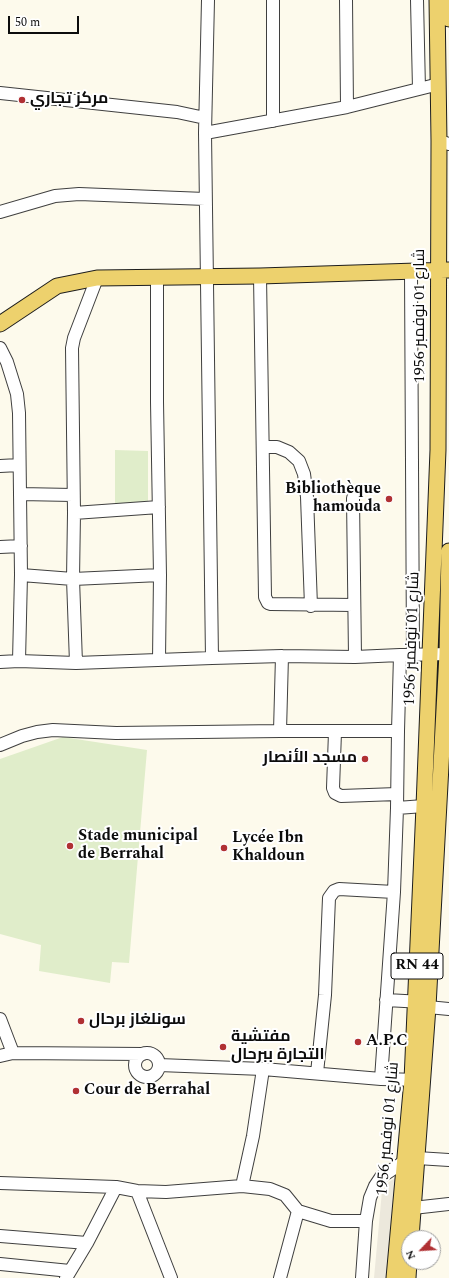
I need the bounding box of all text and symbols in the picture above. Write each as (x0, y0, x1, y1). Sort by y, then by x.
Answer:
scale bar (10, 8, 81, 34)
text: 50 m (15, 13, 40, 32)
place label: مركز تجاري (30, 90, 108, 110)
marker: مركز تجاري (17, 95, 27, 105)
street label: شارع 01 نوفمبر 1956 (411, 249, 431, 383)
place label: Bibliothèque hamouda (285, 480, 381, 518)
marker: Bibliothèque hamouda (384, 494, 394, 504)
street label: شارع 01 نوفمبر 1956 (401, 571, 425, 707)
place label: مسجد الأنصار (263, 749, 357, 769)
marker: مسجد الأنصار (360, 754, 370, 764)
place label: Stade municipal de Berrahal (78, 827, 198, 865)
place label: Lycée Ibn Khaldoun (232, 829, 305, 867)
marker: Stade municipal de Berrahal (65, 841, 75, 851)
marker: Lycée Ibn Khaldoun (219, 843, 229, 853)
road number: RN 44 (391, 953, 443, 979)
place label: سونلغاز برحال (89, 1011, 186, 1031)
marker: سونلغاز برحال (76, 1016, 86, 1026)
place label: مفتشية التجارة ببرحال (231, 1028, 324, 1066)
place label: A.P.C (366, 1032, 408, 1052)
marker: A.P.C (353, 1037, 363, 1047)
marker: مفتشية التجارة ببرحال (218, 1042, 228, 1052)
street label: شارع 01 نوفمبر 1956 (374, 1061, 404, 1197)
place label: Cour de Berrahal (84, 1081, 210, 1101)
marker: Cour de Berrahal (71, 1086, 81, 1096)
north arrow (401, 1230, 441, 1270)
text: N (401, 1247, 420, 1263)

